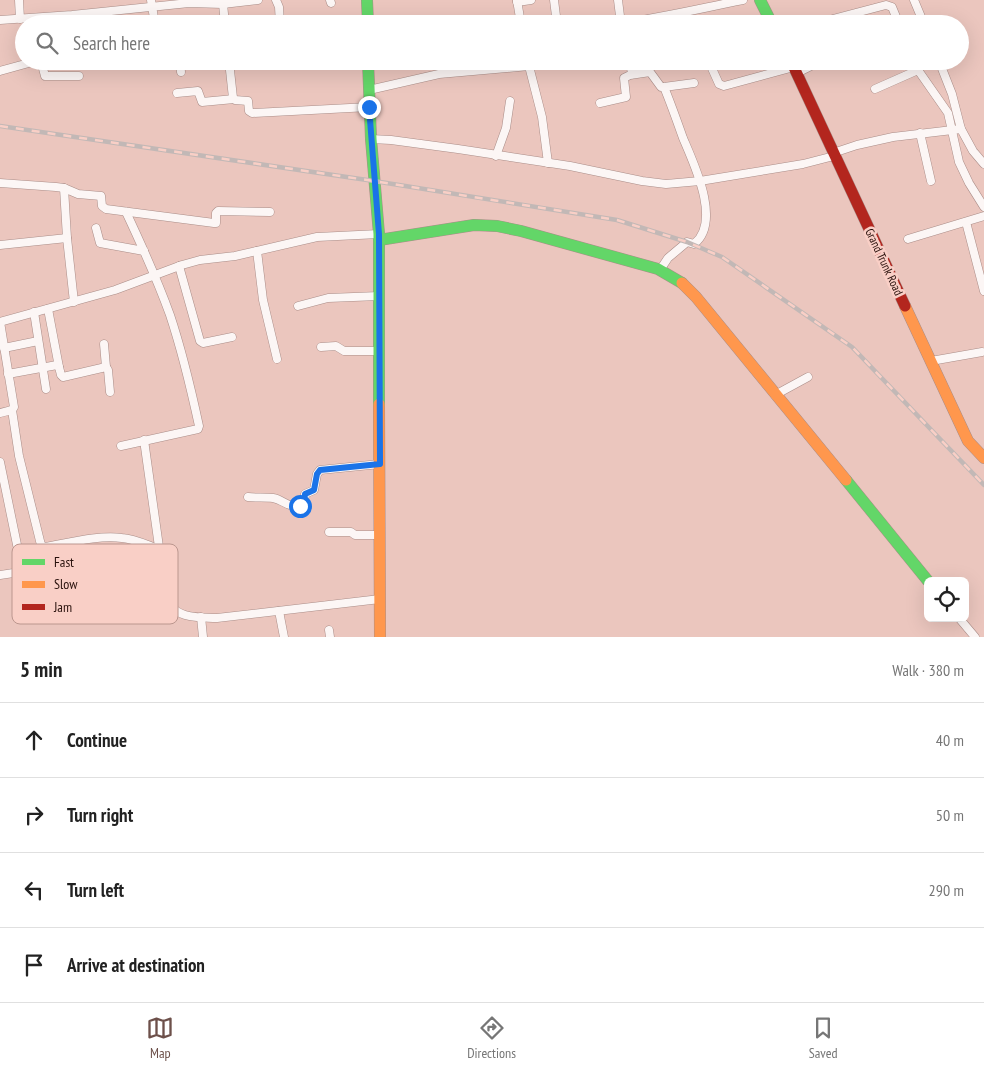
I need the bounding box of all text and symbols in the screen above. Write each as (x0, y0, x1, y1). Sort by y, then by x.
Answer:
search box (15, 15, 969, 70)
icon: search (33, 29, 61, 57)
text: Search here (73, 31, 150, 55)
route end (358, 96, 381, 119)
street label: Grand Trunk Road (862, 226, 907, 298)
route start (289, 495, 312, 518)
legend (12, 544, 178, 624)
text: Fast (54, 553, 74, 571)
text: Slow (54, 575, 78, 593)
map controls (924, 577, 969, 622)
button: locate (924, 577, 969, 622)
text: Jam (53, 598, 72, 616)
text: 5 min (20, 656, 62, 683)
text: Walk · 380 m (892, 660, 964, 680)
icon: ahead (20, 726, 48, 754)
text: Continue (67, 728, 127, 752)
text: 40 m (936, 730, 964, 750)
icon: right (20, 801, 48, 829)
text: Turn right (67, 803, 133, 827)
text: 50 m (936, 805, 964, 825)
icon: left (20, 876, 48, 904)
text: Turn left (67, 878, 124, 902)
text: 290 m (929, 880, 964, 900)
icon: arrive (20, 951, 48, 979)
text: Arrive at destination (67, 953, 205, 977)
tab: Map (146, 1014, 174, 1062)
tab: Directions (467, 1014, 516, 1062)
tab: Saved (809, 1014, 838, 1062)

